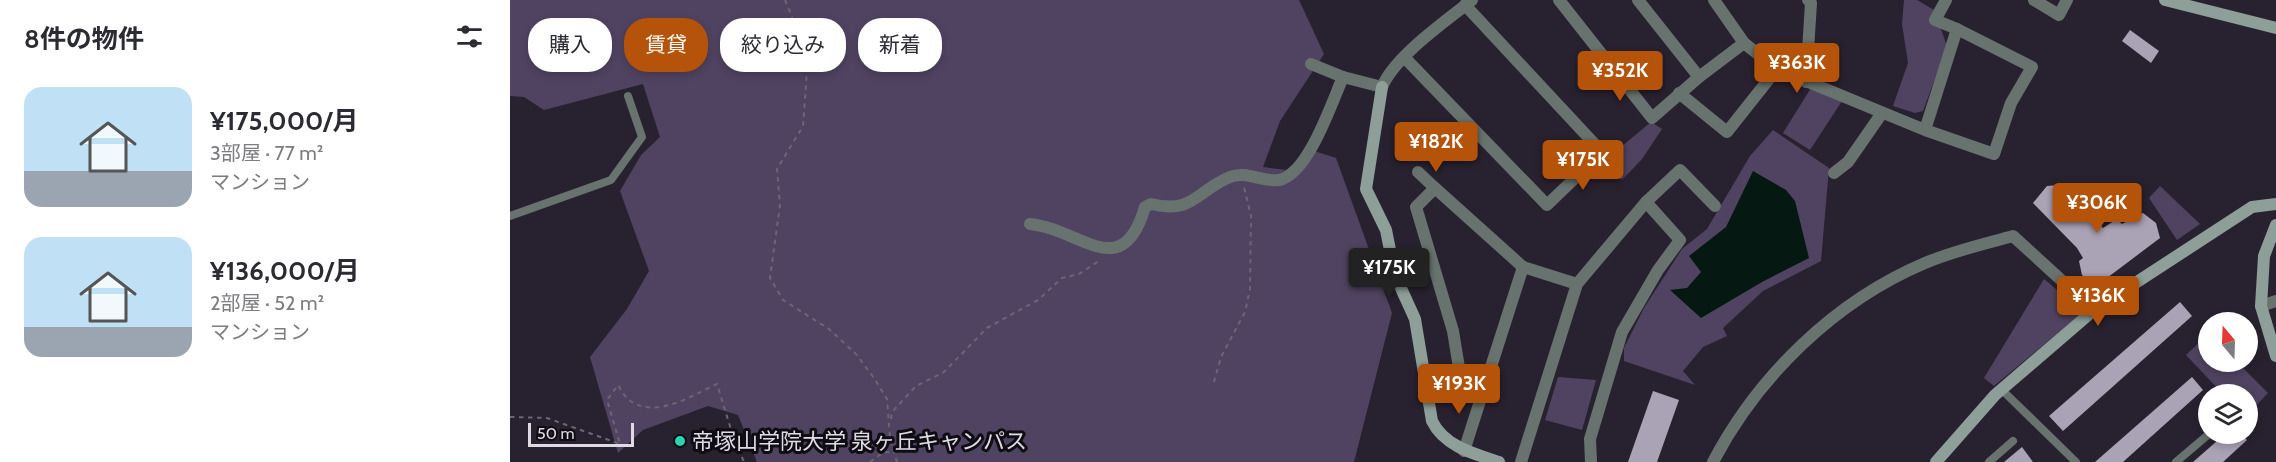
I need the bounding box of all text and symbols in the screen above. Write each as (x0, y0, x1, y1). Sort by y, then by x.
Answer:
chip: 購入 (528, 18, 612, 72)
chip: 賃貸 (624, 18, 708, 72)
chip: 絞り込み (720, 18, 846, 72)
chip: 新着 (858, 18, 942, 72)
icon: filters (453, 20, 486, 53)
text: 8件の物件 (24, 23, 144, 55)
pin: ¥363K (1755, 43, 1839, 94)
text: ¥363K (1768, 50, 1826, 74)
pin: ¥352K (1578, 51, 1662, 102)
text: ¥352K (1592, 58, 1648, 82)
text: ¥175,000/月 (210, 105, 358, 137)
icon: home (72, 111, 144, 183)
pin: ¥182K (1394, 122, 1478, 173)
text: ¥182K (1409, 129, 1463, 153)
pin: ¥175K (1541, 140, 1625, 191)
text: 3部屋 · 77 m² (210, 141, 323, 165)
text: ¥175K (1557, 147, 1609, 171)
text: マンション (210, 170, 310, 194)
pin: ¥306K (2055, 183, 2139, 234)
text: ¥306K (2067, 190, 2127, 214)
pin: ¥175K (1347, 248, 1431, 299)
text: ¥136,000/月 (210, 255, 360, 287)
text: ¥175K (1363, 255, 1415, 279)
icon: home (72, 261, 144, 333)
pin: ¥136K (2056, 276, 2140, 327)
text: ¥136K (2071, 283, 2125, 307)
text: 2部屋 · 52 m² (210, 291, 324, 315)
north arrow (2198, 312, 2258, 372)
map controls (2198, 312, 2258, 444)
text: マンション (210, 320, 310, 344)
pin: ¥193K (1417, 364, 1501, 415)
text: ¥193K (1432, 371, 1486, 395)
button: layers (2198, 384, 2258, 444)
scale bar (528, 420, 634, 448)
text: 50 m (537, 424, 574, 443)
place label: 帝塚山学院大学 泉ヶ丘キャンパス (692, 428, 1027, 455)
marker: 帝塚山学院大学 泉ヶ丘キャンパス (673, 434, 687, 448)

